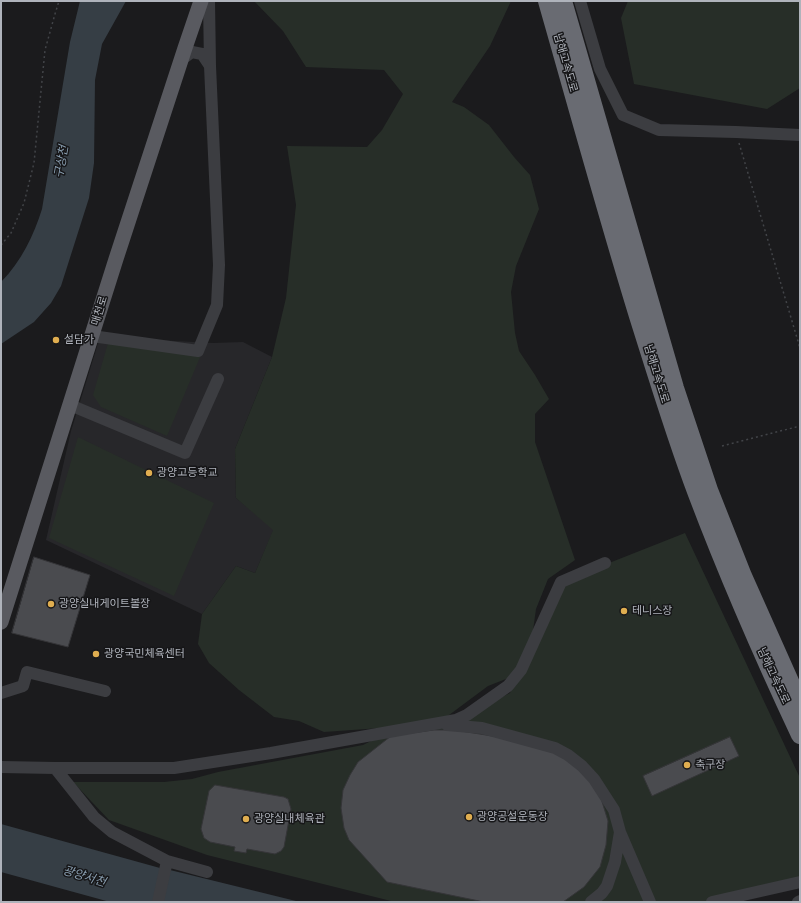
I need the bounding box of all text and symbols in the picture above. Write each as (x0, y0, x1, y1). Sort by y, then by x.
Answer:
street label: 남해고속도로 (550, 32, 580, 94)
water label: 구상천 (52, 144, 72, 180)
street label: 매천로 (89, 295, 111, 327)
place label: 설담가 (64, 333, 94, 347)
marker: 설담가 (51, 335, 61, 345)
street label: 남해고속도로 (641, 343, 671, 405)
place label: 광양고등학교 (157, 466, 218, 480)
marker: 광양고등학교 (144, 468, 154, 478)
place label: 광양실내게이트볼장 (59, 597, 150, 611)
marker: 광양실내게이트볼장 (46, 599, 56, 609)
place label: 테니스장 (632, 604, 672, 618)
marker: 테니스장 (619, 606, 629, 616)
street label: 남해고속도로 (754, 646, 792, 706)
place label: 광양국민체육센터 (104, 647, 185, 661)
marker: 광양국민체육센터 (91, 649, 101, 659)
place label: 축구장 (695, 758, 725, 772)
marker: 축구장 (682, 760, 692, 770)
place label: 광양공설운동장 (477, 810, 548, 824)
place label: 광양실내체육관 (254, 812, 325, 826)
marker: 광양공설운동장 (464, 812, 474, 822)
marker: 광양실내체육관 (241, 814, 251, 824)
water label: 광양서천 (61, 864, 107, 890)

